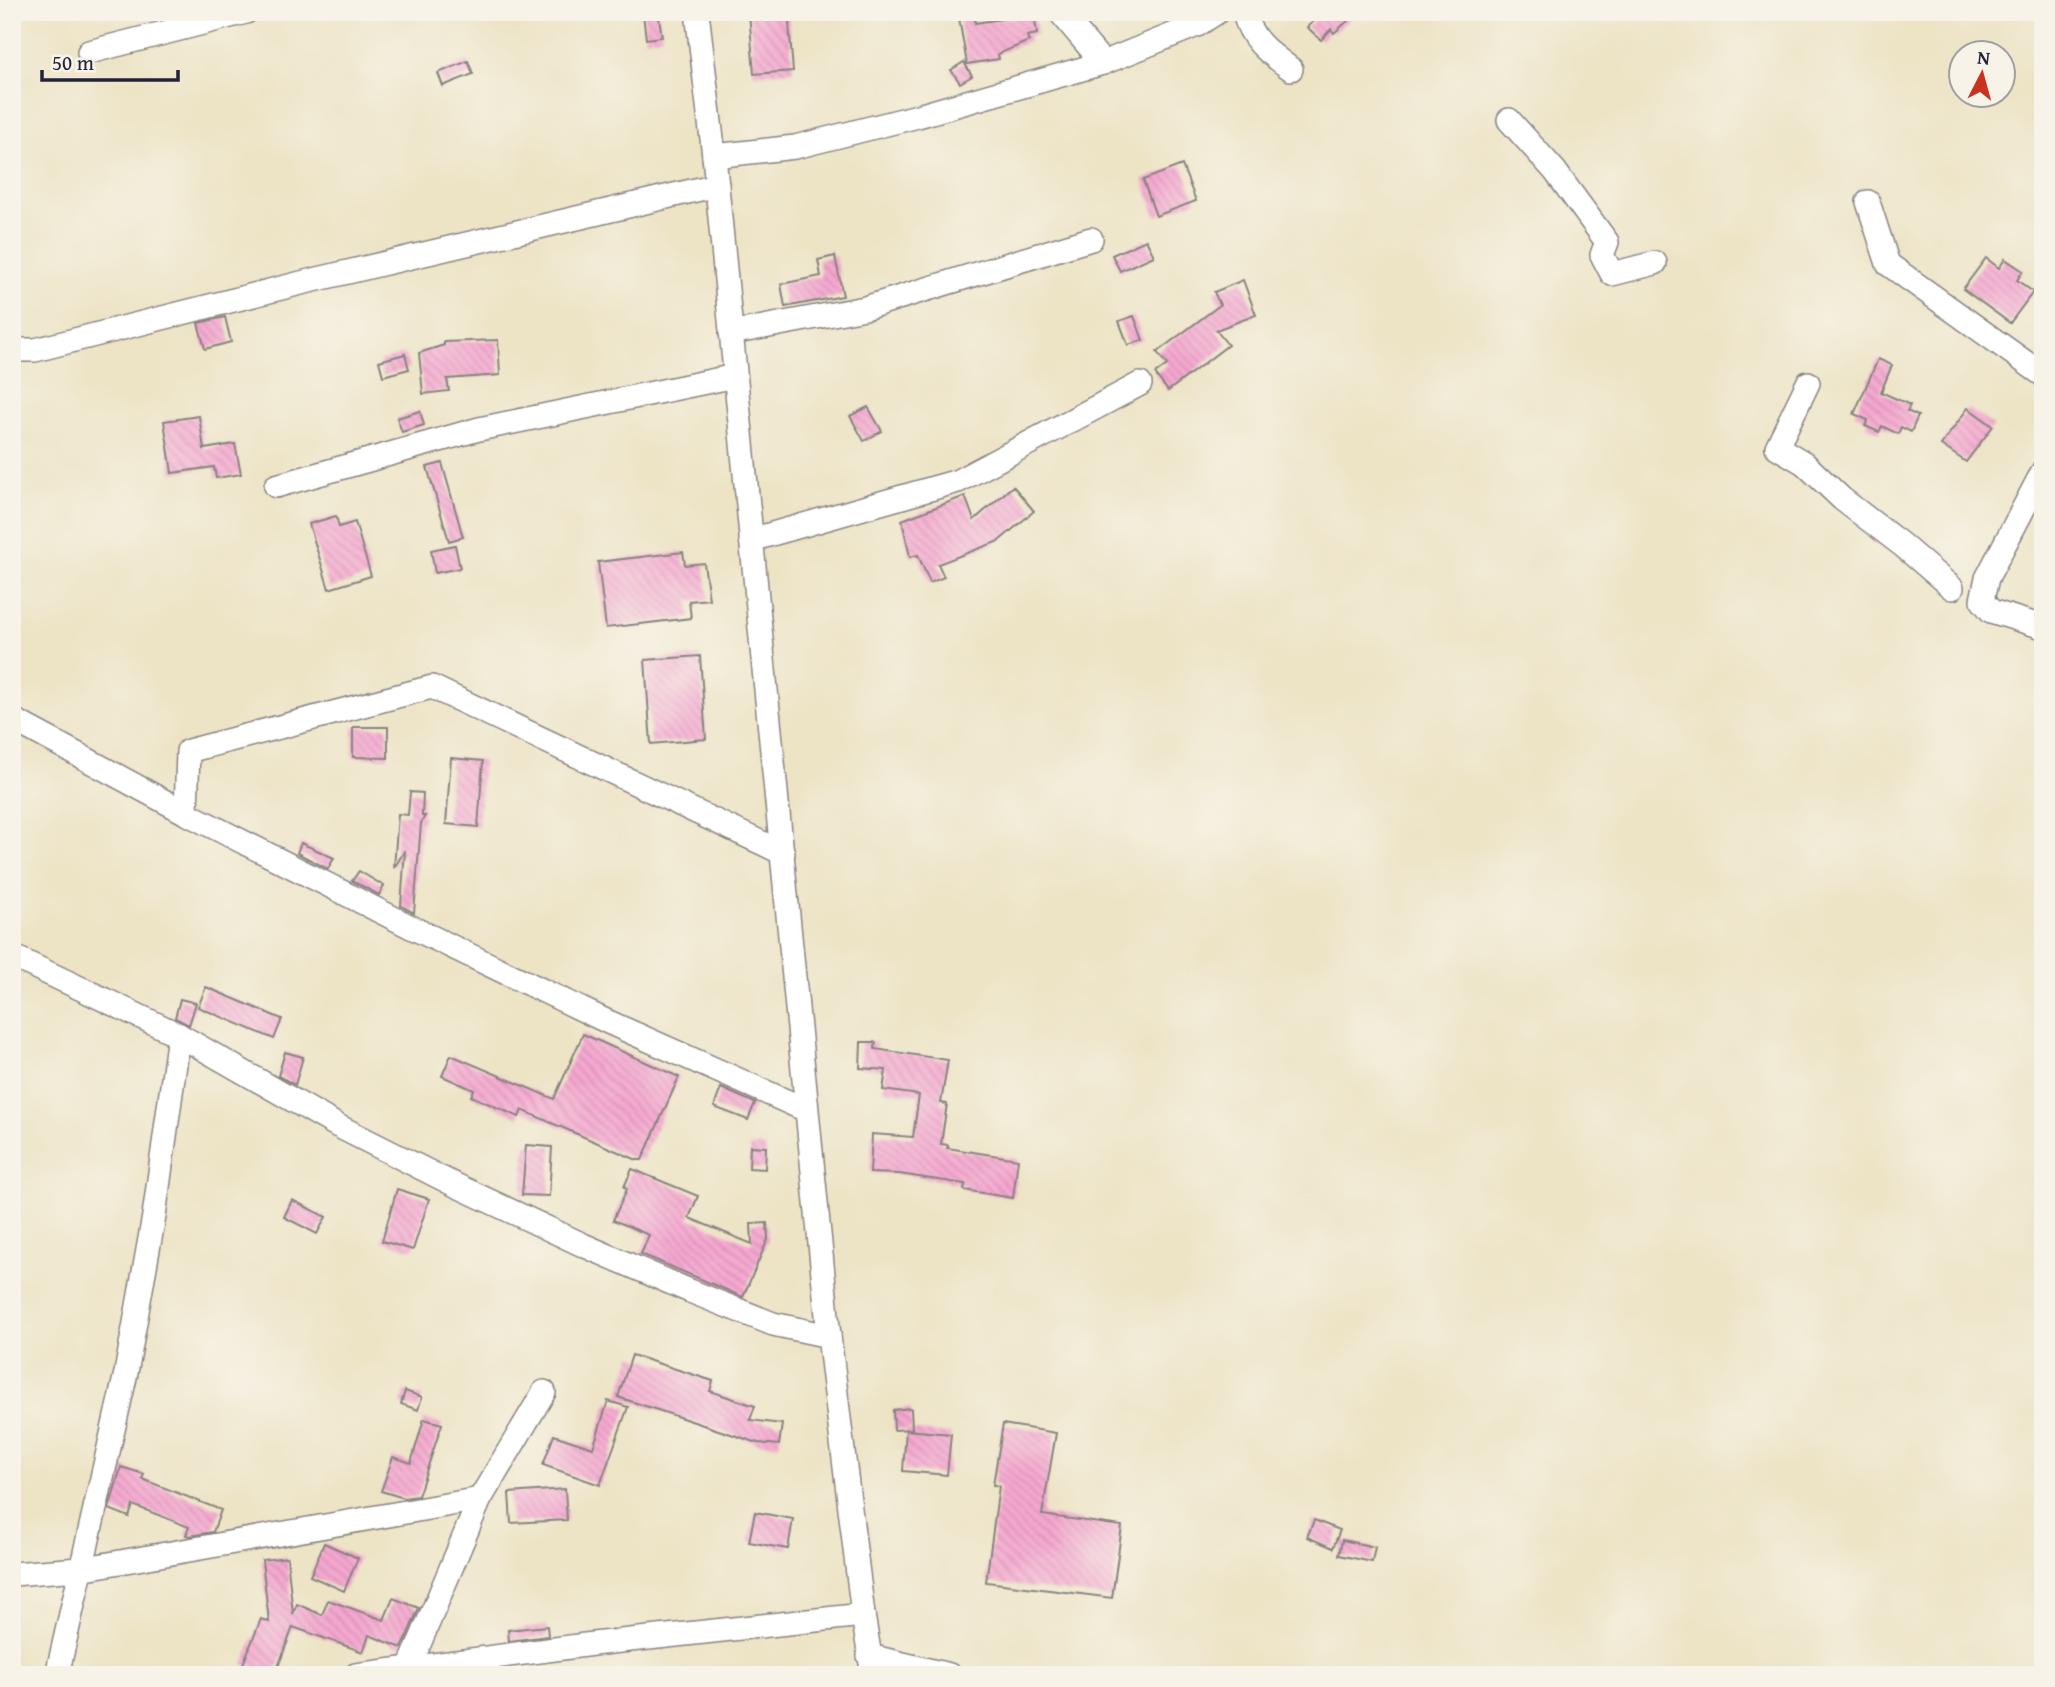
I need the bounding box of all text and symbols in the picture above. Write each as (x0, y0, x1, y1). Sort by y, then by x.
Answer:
scale bar (42, 38, 178, 82)
north arrow (1946, 38, 2016, 108)
text: N (1976, 43, 1992, 72)
text: 50 m (52, 47, 94, 78)

